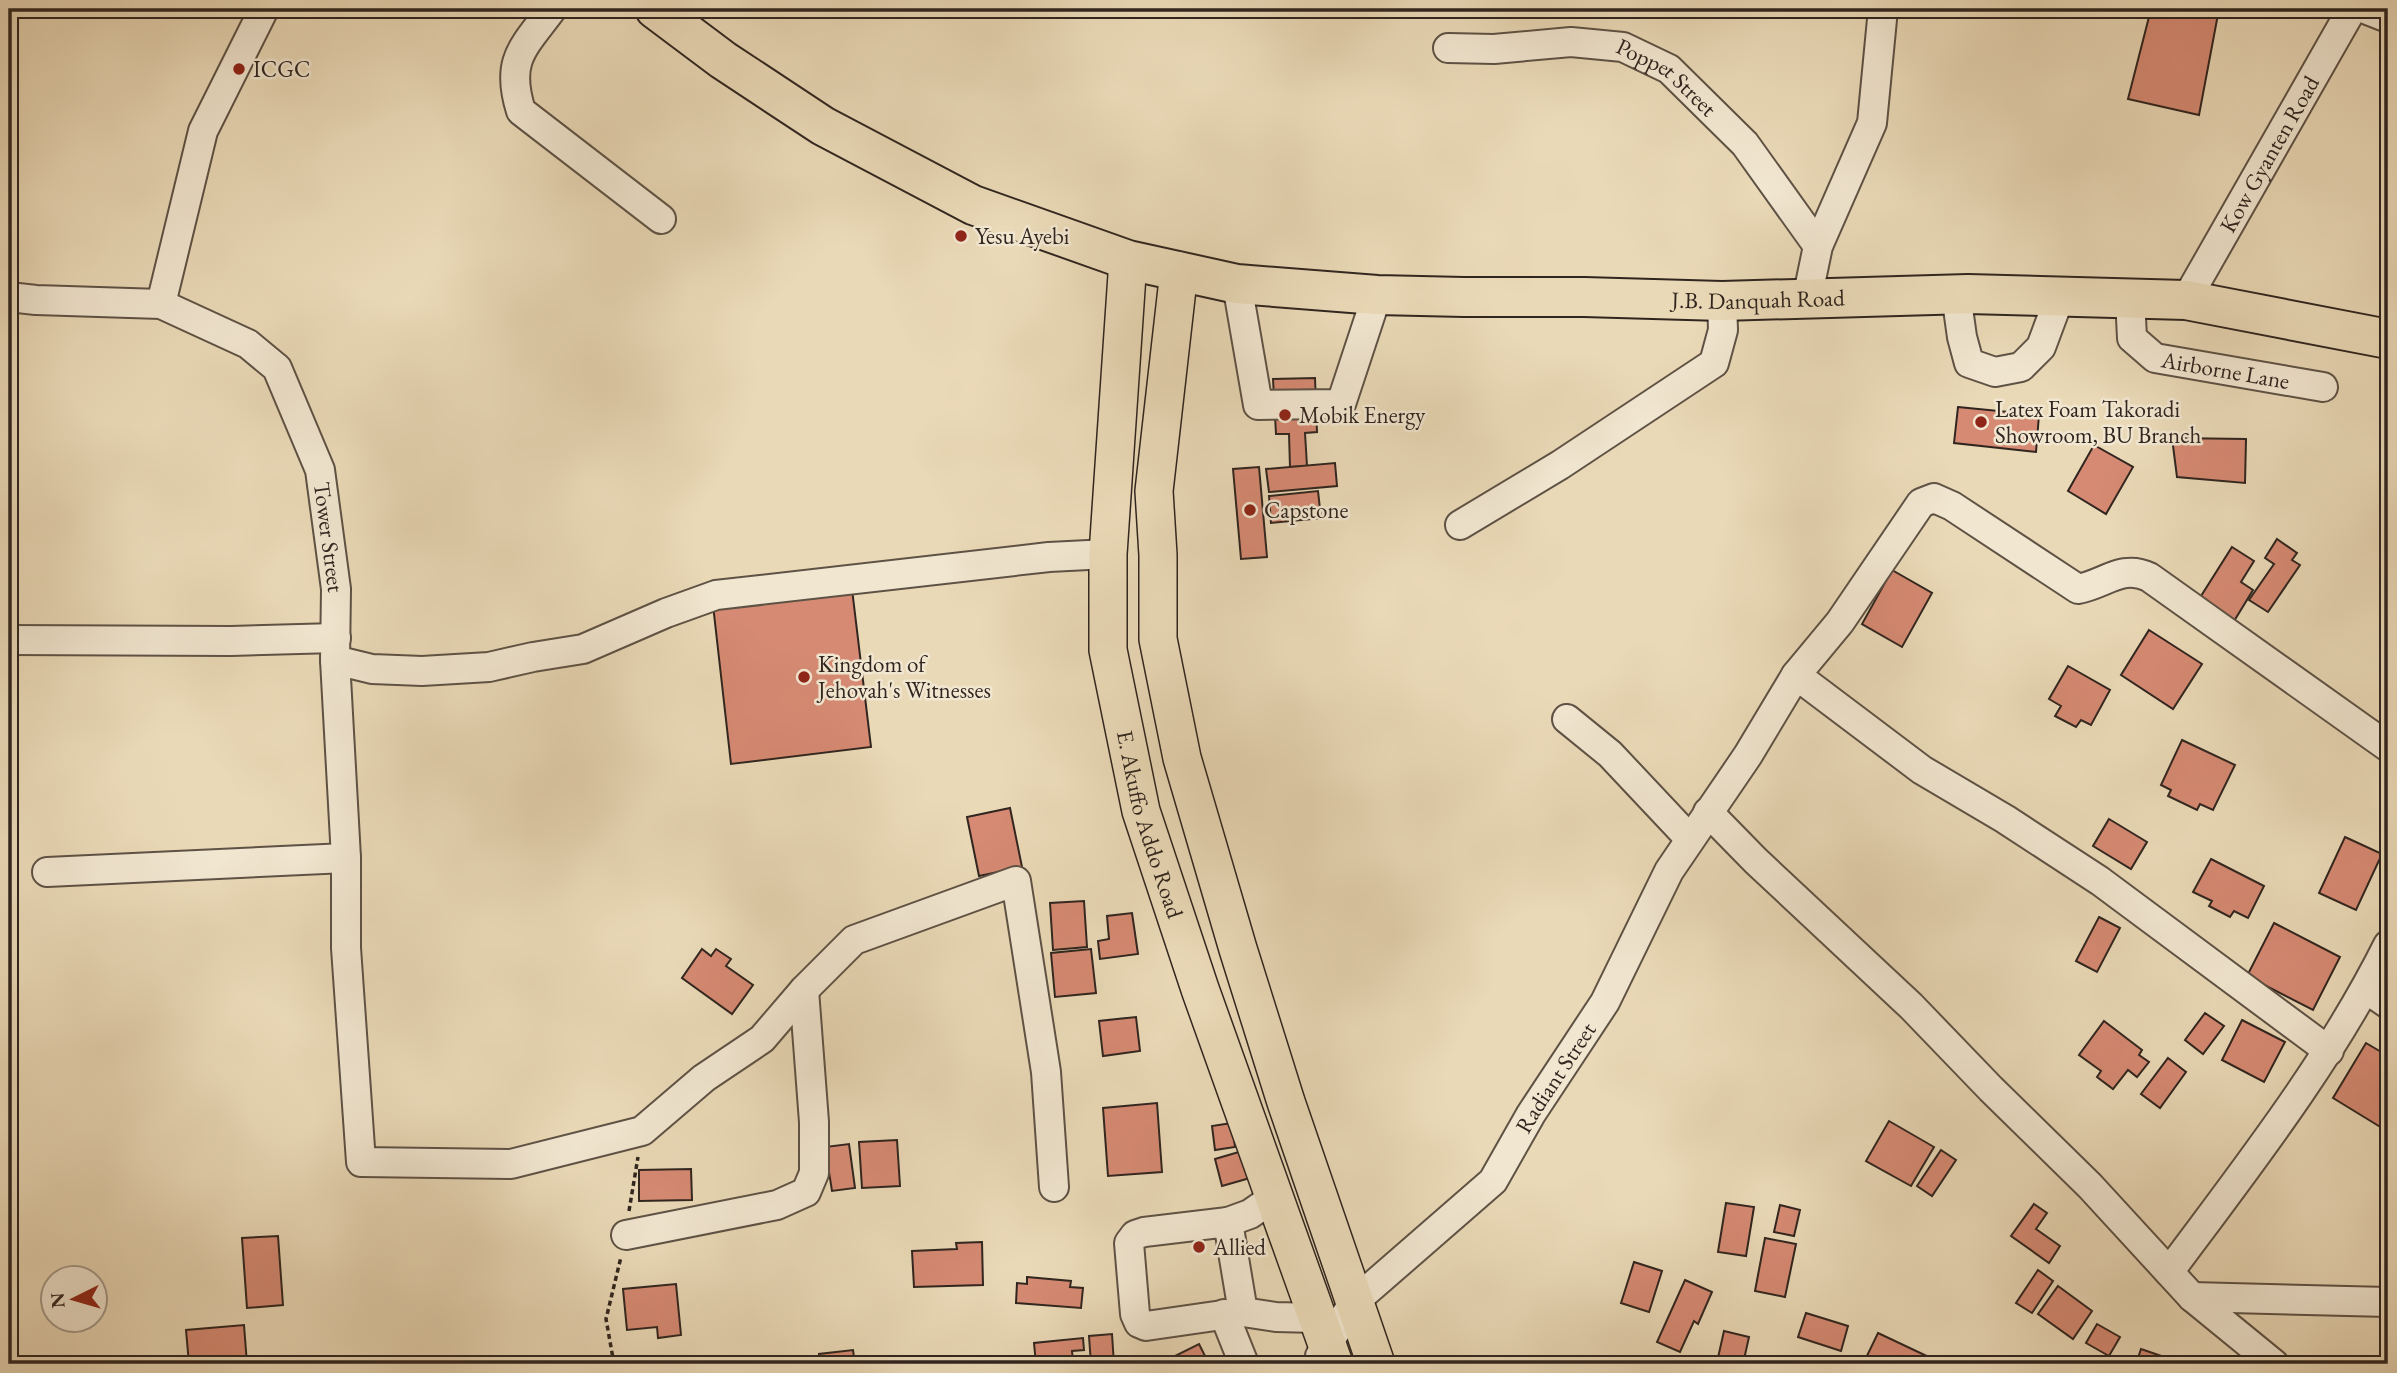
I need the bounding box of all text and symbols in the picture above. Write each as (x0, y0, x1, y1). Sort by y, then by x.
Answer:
street label: Poppet Street (1611, 31, 1724, 123)
place label: ICGC (253, 54, 310, 84)
marker: ICGC (231, 61, 247, 77)
street label: Kow Gyanten Road (2213, 70, 2326, 238)
place label: Yesu Ayebi (975, 221, 1070, 251)
marker: Yesu Ayebi (953, 228, 969, 244)
street label: J.B. Danquah Road (1669, 283, 1845, 316)
street label: Airborne Lane (2158, 344, 2292, 396)
place label: Latex Foam Takoradi Showroom, BU Branch (1995, 394, 2202, 450)
place label: Mobik Energy (1299, 400, 1426, 430)
marker: Mobik Energy (1277, 407, 1293, 423)
marker: Latex Foam Takoradi Showroom, BU Branch (1973, 414, 1989, 430)
street label: Tower Street (307, 480, 351, 595)
place label: Capstone (1264, 495, 1349, 525)
marker: Capstone (1242, 502, 1258, 518)
place label: Kingdom of Jehovah's Witnesses (816, 649, 991, 705)
marker: Kingdom of Jehovah's Witnesses (796, 669, 812, 685)
street label: E. Akuffo Addo Road (1110, 728, 1191, 922)
street label: Radiant Street (1508, 1016, 1603, 1138)
place label: Allied (1212, 1232, 1266, 1262)
marker: Allied (1191, 1239, 1207, 1255)
north arrow (38, 1264, 108, 1334)
text: N (44, 1291, 71, 1309)

